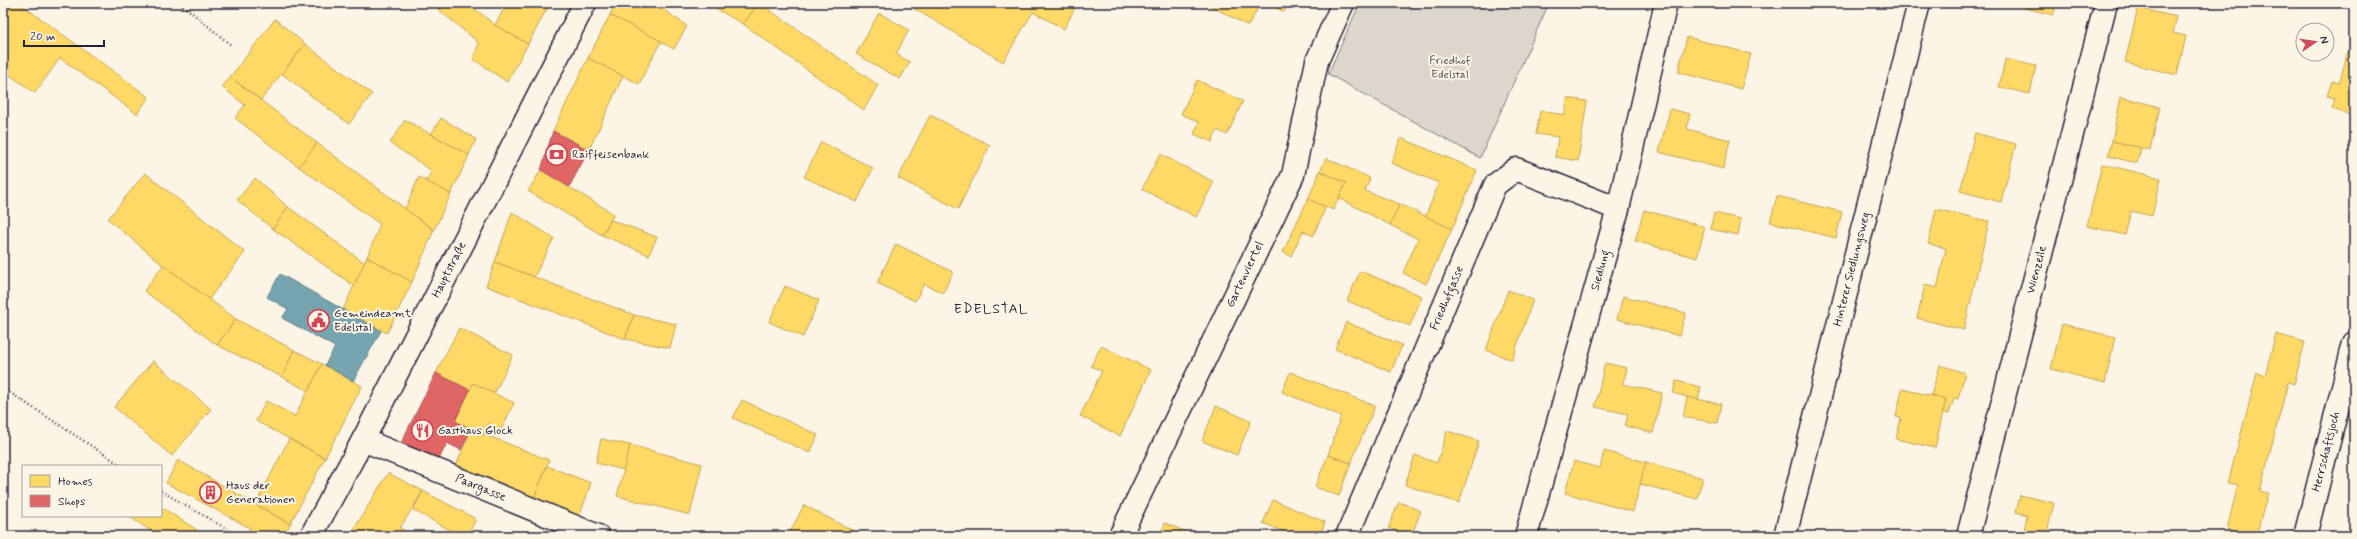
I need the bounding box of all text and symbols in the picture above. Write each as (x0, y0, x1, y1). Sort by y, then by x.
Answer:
scale bar (24, 22, 104, 48)
north arrow (2295, 22, 2335, 62)
text: 20 m (30, 29, 56, 45)
text: N (2316, 35, 2331, 45)
park label: Friedhof Edelstal (1429, 53, 1471, 83)
bank icon: Raiffeisenbank (543, 142, 569, 168)
place label: Raiffeisenbank (572, 147, 649, 163)
street label: Hinterer Siedlungsweg (1830, 210, 1874, 328)
street label: Hauptstraße (428, 239, 470, 301)
street label: Gartenviertel (1223, 239, 1268, 310)
street label: Wienzeile (2023, 244, 2051, 296)
street label: Siedlung (1587, 248, 1615, 293)
street label: Friedhofgasse (1427, 264, 1468, 333)
district label: EDELSTAL (954, 300, 1028, 318)
place label: Gemeindeamt Edelstal (334, 306, 412, 336)
public building icon: Gemeindeamt Edelstal (305, 308, 331, 334)
street label: Herrschaftsjoch (2309, 410, 2344, 494)
restaurant icon: Gasthaus Glock (409, 418, 435, 444)
place label: Gasthaus Glock (438, 423, 513, 439)
legend (22, 465, 162, 517)
street label: Paargasse (453, 471, 508, 506)
text: Homes (58, 474, 93, 490)
place label: Haus der Generationen (226, 478, 295, 508)
building icon: Haus der Generationen (198, 480, 224, 506)
text: Shops (58, 494, 85, 510)

